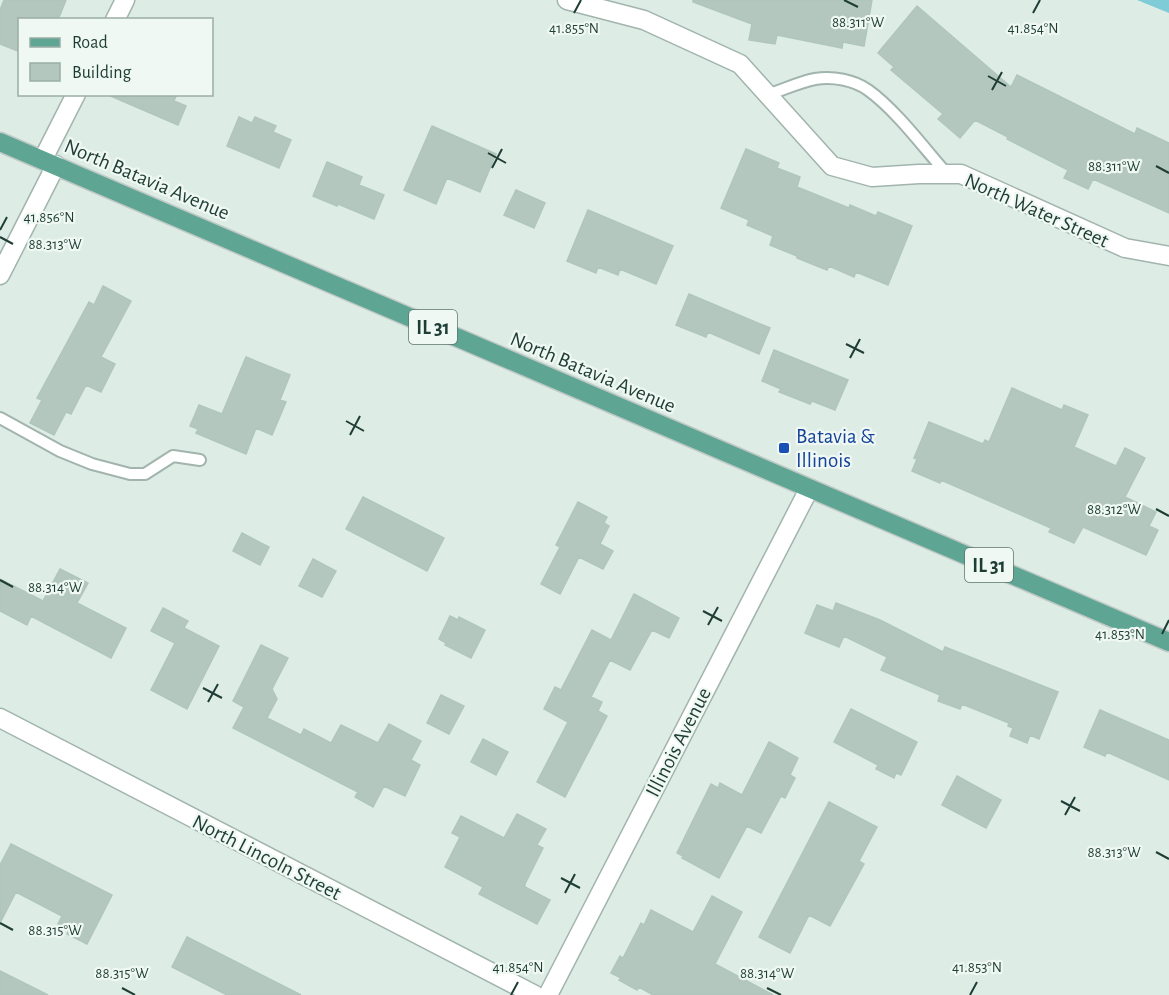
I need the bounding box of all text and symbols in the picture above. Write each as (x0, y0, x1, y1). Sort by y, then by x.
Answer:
text: 88.311°W (832, 15, 885, 30)
legend (18, 18, 213, 96)
text: 41.855°N (549, 21, 599, 36)
text: 41.854°N (1007, 21, 1059, 36)
text: Road (72, 34, 108, 52)
text: Building (72, 64, 132, 82)
street label: North Batavia Avenue (61, 135, 233, 224)
text: 88.311°W (1088, 159, 1141, 174)
street label: North Water Street (962, 169, 1112, 252)
text: 41.856°N (24, 210, 74, 225)
text: 88.313°W (28, 237, 82, 252)
road number: IL 31 (409, 310, 457, 344)
street label: North Batavia Avenue (507, 328, 679, 417)
place label: Batavia & Illinois (796, 426, 875, 471)
marker: Batavia & Illinois (777, 441, 791, 455)
text: 88.312°W (1087, 502, 1142, 517)
road number: IL 31 (965, 548, 1013, 582)
text: 88.314°W (28, 580, 83, 595)
text: 41.853°N (1095, 627, 1145, 642)
street label: Illinois Avenue (642, 684, 715, 800)
street label: North Lincoln Street (189, 811, 345, 904)
text: 88.313°W (1087, 845, 1141, 860)
text: 88.315°W (28, 923, 82, 938)
text: 41.854°N (492, 960, 544, 975)
text: 41.853°N (952, 960, 1002, 975)
text: 88.315°W (95, 966, 149, 981)
text: 88.314°W (740, 966, 795, 981)

